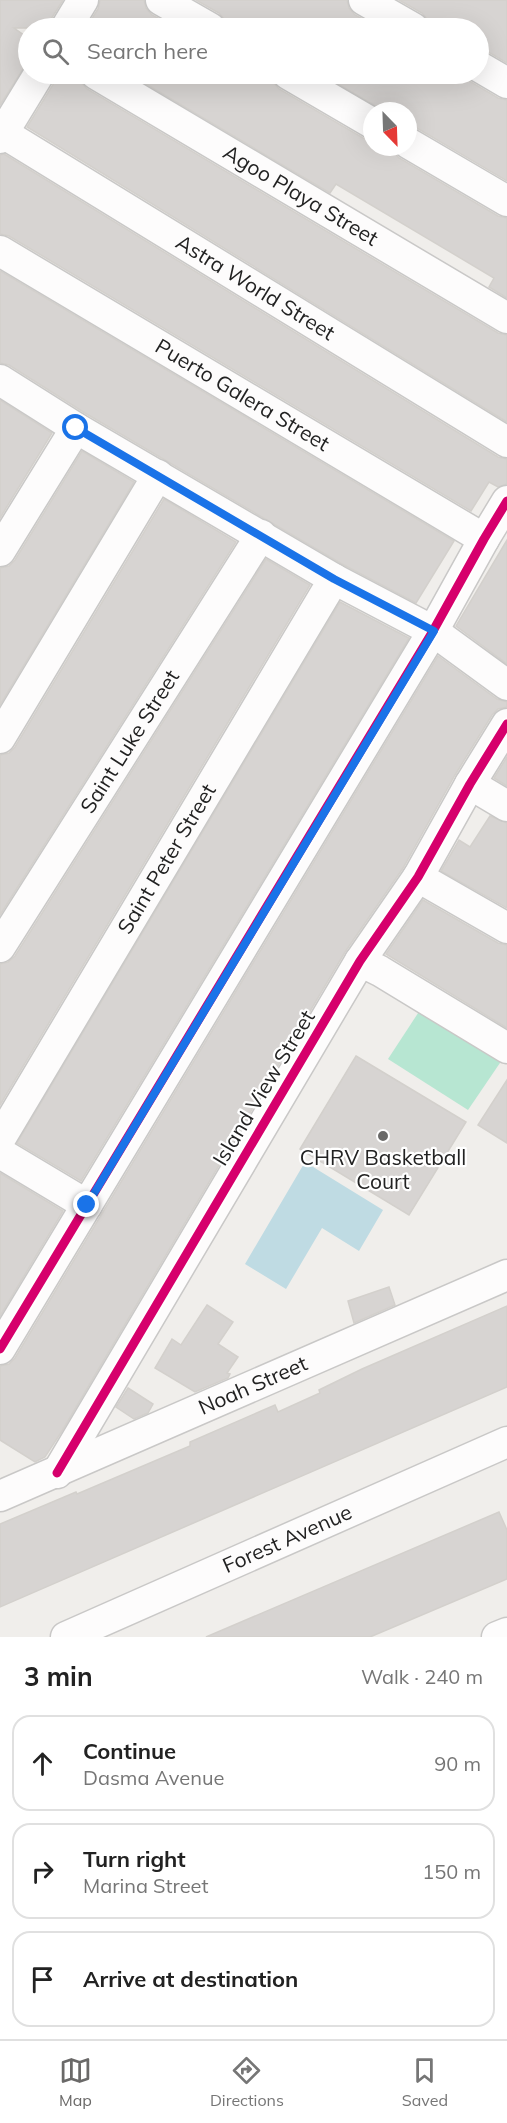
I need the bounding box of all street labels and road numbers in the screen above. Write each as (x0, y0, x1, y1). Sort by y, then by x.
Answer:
street label: Agoo Playa Street (219, 139, 383, 251)
street label: Astra World Street (172, 228, 340, 345)
street label: Puerto Galera Street (151, 332, 335, 456)
street label: Saint Luke Street (74, 665, 184, 818)
street label: Saint Peter Street (111, 779, 221, 938)
street label: Island View Street (207, 1005, 320, 1170)
street label: Noah Street (194, 1350, 311, 1420)
street label: Forest Avenue (218, 1498, 356, 1578)

